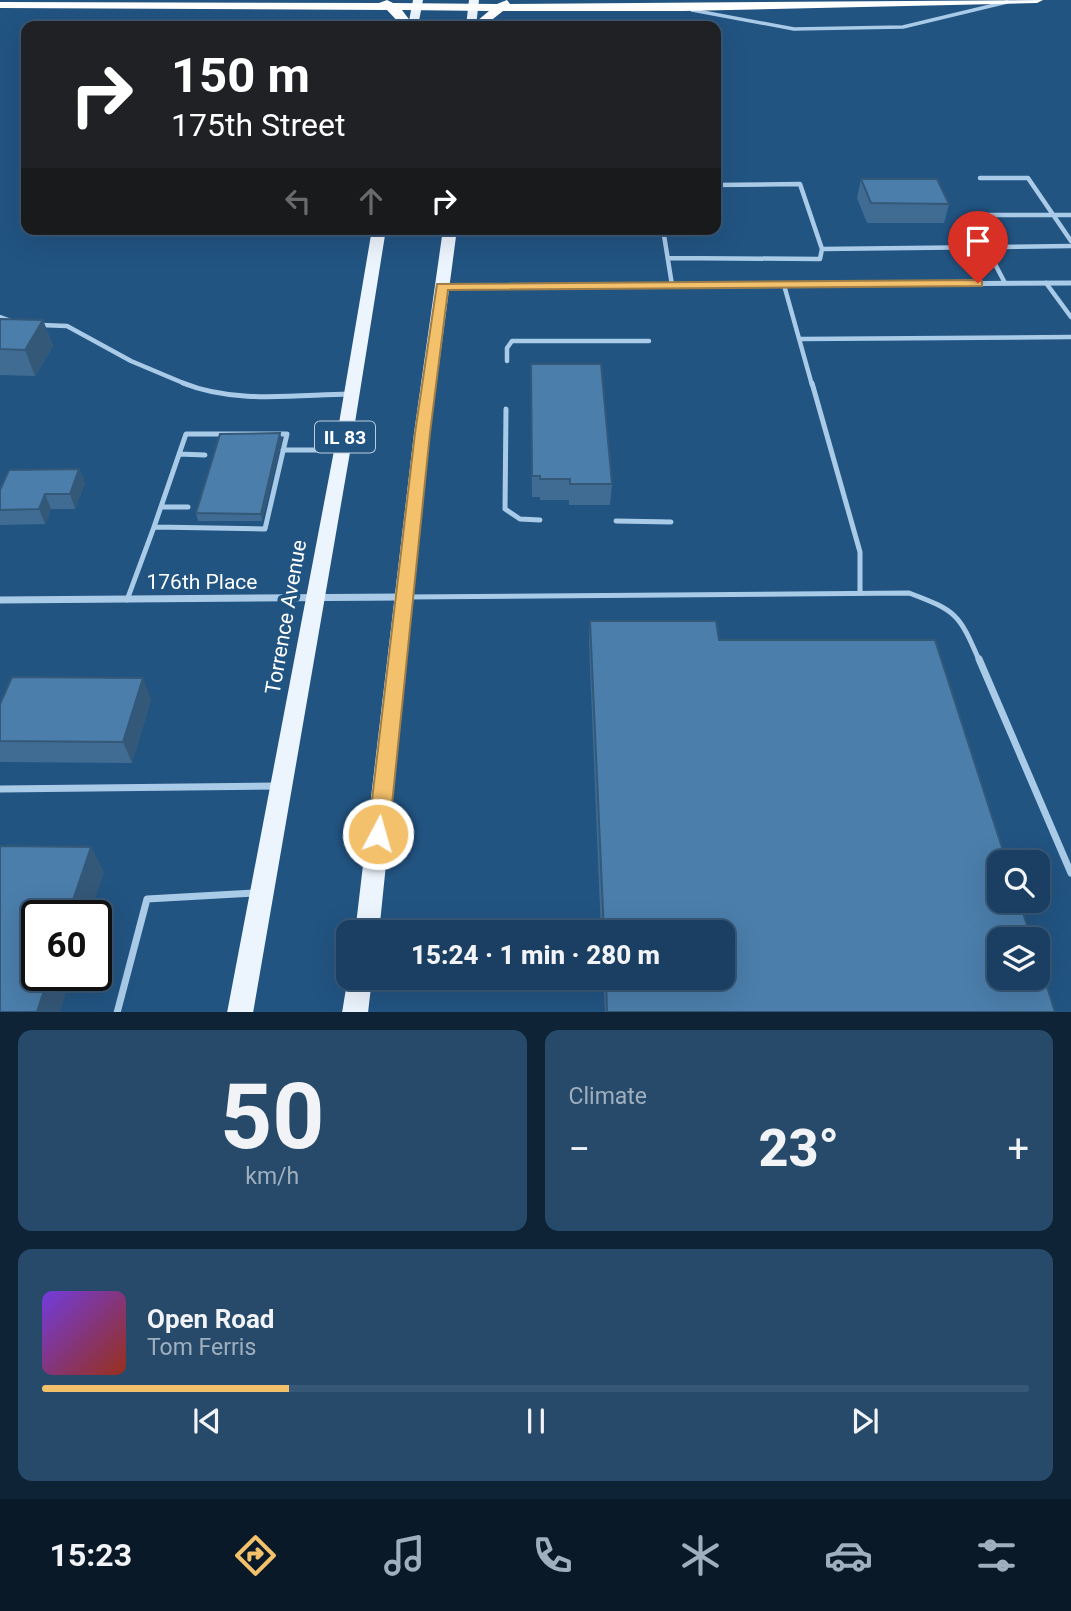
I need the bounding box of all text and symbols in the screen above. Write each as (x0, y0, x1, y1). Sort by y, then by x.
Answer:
text: 150 m (171, 47, 310, 104)
icon: right (56, 49, 147, 140)
text: 175th Street (171, 106, 345, 144)
icon: left (279, 182, 317, 220)
icon: ahead (352, 182, 390, 220)
icon: right (425, 182, 463, 220)
pin (948, 211, 1008, 283)
icon: arrive (959, 222, 997, 260)
road number: IL 83 (315, 422, 375, 452)
street label: Torrence Avenue (261, 538, 311, 696)
street label: 176th Place (147, 570, 257, 594)
position arrow (341, 797, 415, 871)
map controls (987, 850, 1050, 990)
button: search (987, 850, 1050, 913)
speed limit sign: 60 (21, 900, 112, 991)
button: layers (987, 927, 1050, 990)
text: 15:24 · 1 min · 280 m (411, 940, 660, 970)
text: 50 (220, 1064, 324, 1170)
text: Climate (569, 1083, 647, 1110)
text: 23° (759, 1118, 839, 1179)
text: − (569, 1127, 590, 1171)
text: + (1007, 1127, 1029, 1171)
text: km/h (245, 1163, 299, 1190)
text: Open Road (147, 1304, 275, 1334)
text: Tom Ferris (147, 1334, 256, 1361)
icon: previous (188, 1402, 226, 1440)
icon: pause (517, 1402, 555, 1440)
icon: next (846, 1402, 884, 1440)
icon: directions (231, 1531, 280, 1580)
icon: music (380, 1531, 429, 1580)
icon: phone (528, 1531, 577, 1580)
icon: climate (676, 1531, 725, 1580)
icon: car (824, 1531, 873, 1580)
icon: filters (972, 1531, 1021, 1580)
text: 15:23 (50, 1536, 132, 1574)

